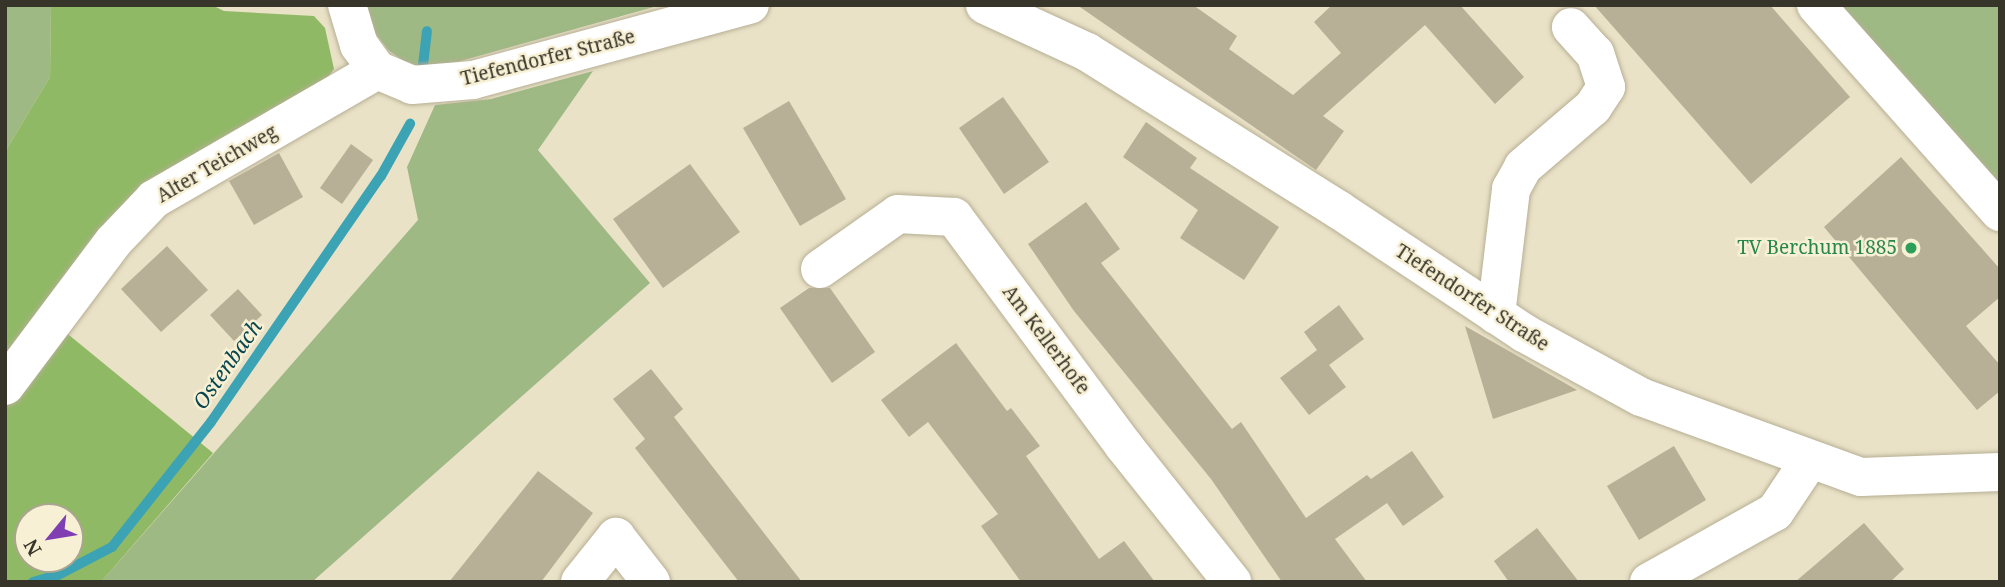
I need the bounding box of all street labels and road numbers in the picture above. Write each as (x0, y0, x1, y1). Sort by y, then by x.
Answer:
street label: Tiefendorfer Straße (459, 25, 637, 91)
street label: Alter Teichweg (153, 120, 281, 208)
street label: Tiefendorfer Straße (1391, 240, 1553, 356)
street label: Am Kellerhofe (998, 281, 1094, 399)

